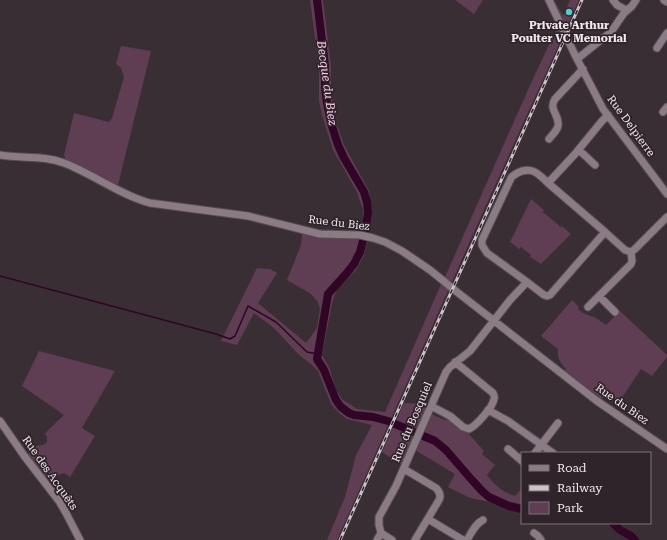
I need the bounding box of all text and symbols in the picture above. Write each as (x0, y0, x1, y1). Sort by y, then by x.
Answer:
marker: Private Arthur Poulter VC Memorial (564, 7, 574, 17)
place label: Private Arthur Poulter VC Memorial (511, 19, 627, 45)
water label: Becque du Biez (314, 39, 340, 126)
street label: Rue Delpierre (604, 93, 658, 159)
street label: Rue du Biez (308, 213, 370, 233)
street label: Rue du Bosquiel (389, 379, 435, 464)
street label: Rue du Biez (593, 381, 651, 427)
street label: Rue des Acquêts (20, 434, 80, 512)
legend (521, 452, 651, 524)
text: Road (557, 461, 587, 475)
text: Railway (557, 481, 603, 495)
text: Park (557, 501, 584, 515)

